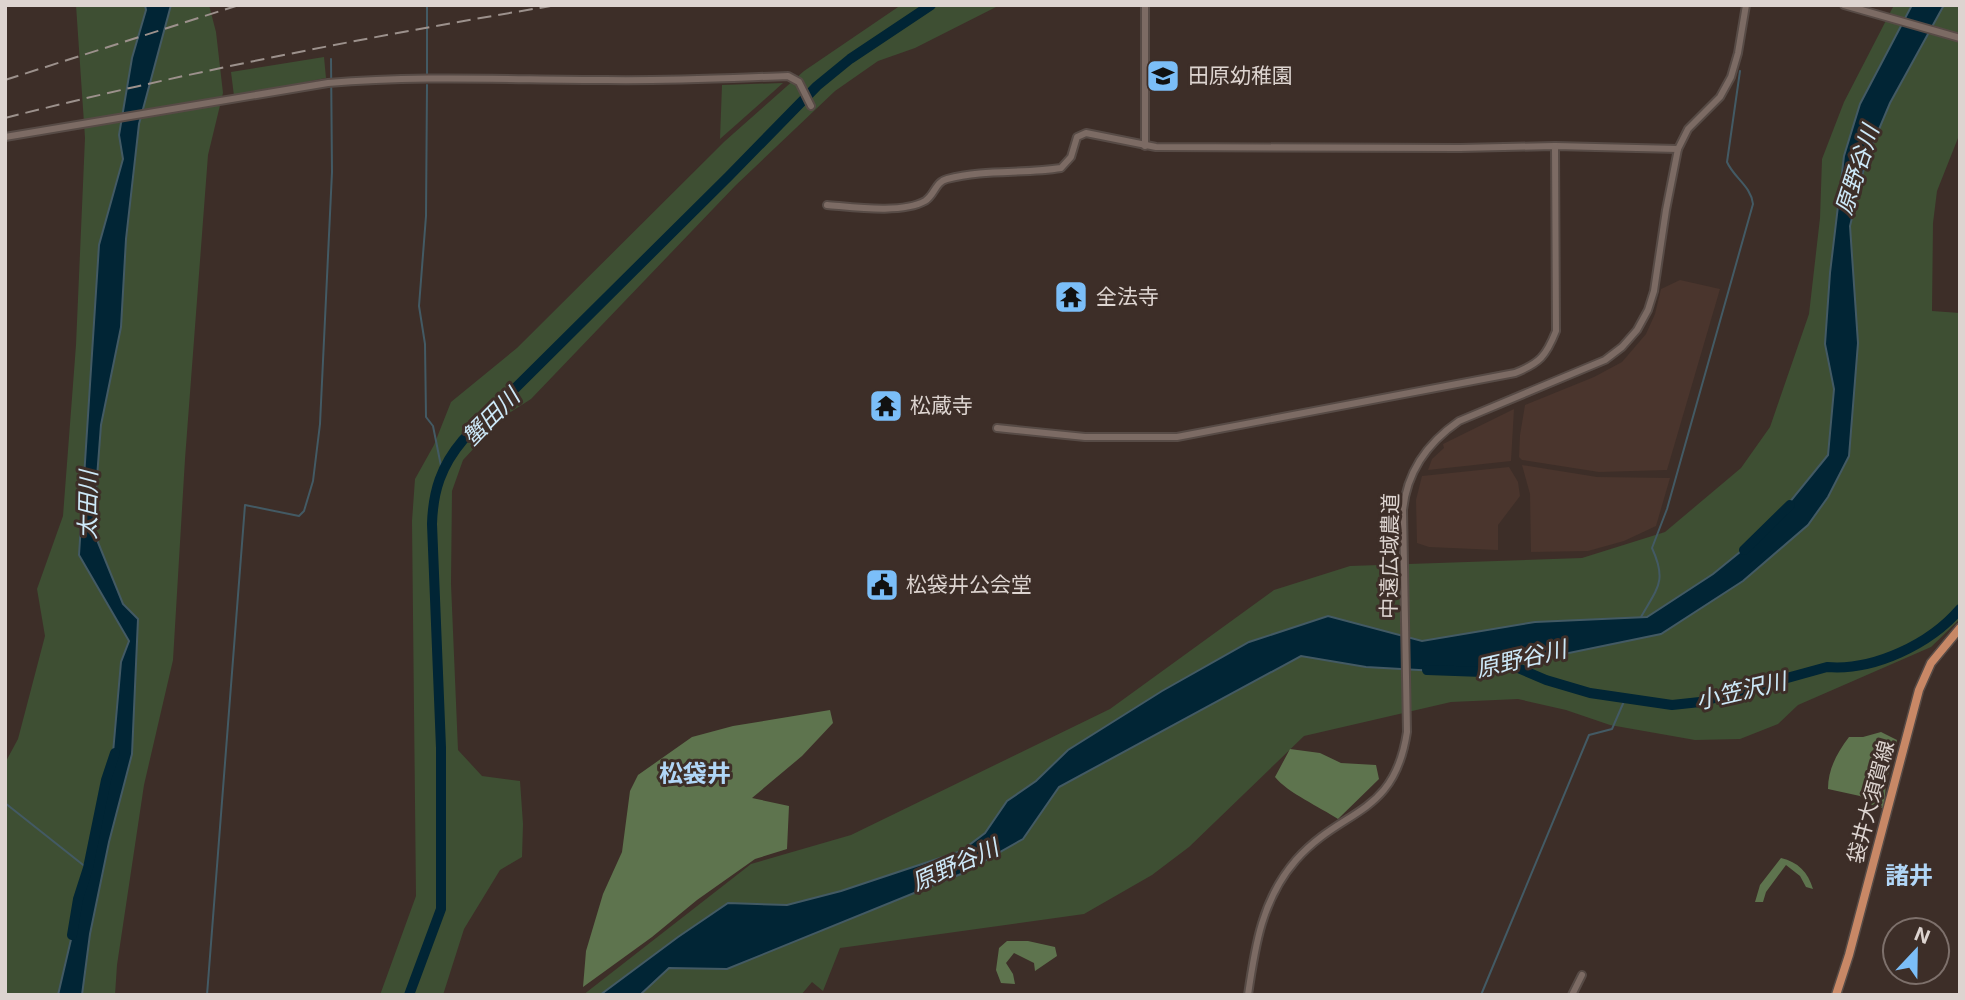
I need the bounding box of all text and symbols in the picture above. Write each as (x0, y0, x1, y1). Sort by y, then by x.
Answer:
school or university icon: 田原幼稚園 (1144, 57, 1182, 95)
place label: 田原幼稚園 (1188, 63, 1293, 88)
water label: 原野谷川 (1829, 119, 1885, 218)
temple icon: 全法寺 (1052, 278, 1090, 316)
place label: 全法寺 (1096, 284, 1159, 309)
water label: 蟹田川 (457, 381, 527, 451)
temple icon: 松蔵寺 (867, 387, 905, 425)
place label: 松蔵寺 (910, 393, 973, 418)
water label: 太田川 (73, 467, 103, 540)
street label: 中遠広域農道 (1376, 493, 1403, 619)
public building icon: 松袋井公会堂 (863, 566, 901, 604)
place label: 松袋井公会堂 (906, 572, 1032, 597)
water label: 原野谷川 (1473, 634, 1572, 683)
water label: 小笠沢川 (1693, 666, 1792, 715)
street label: 袋井大須賀線 (1842, 738, 1899, 866)
district label: 松袋井 (659, 759, 731, 788)
water label: 原野谷川 (907, 832, 1005, 896)
district label: 諸井 (1885, 861, 1933, 890)
north arrow (1881, 916, 1951, 986)
text: N (1911, 922, 1933, 949)

